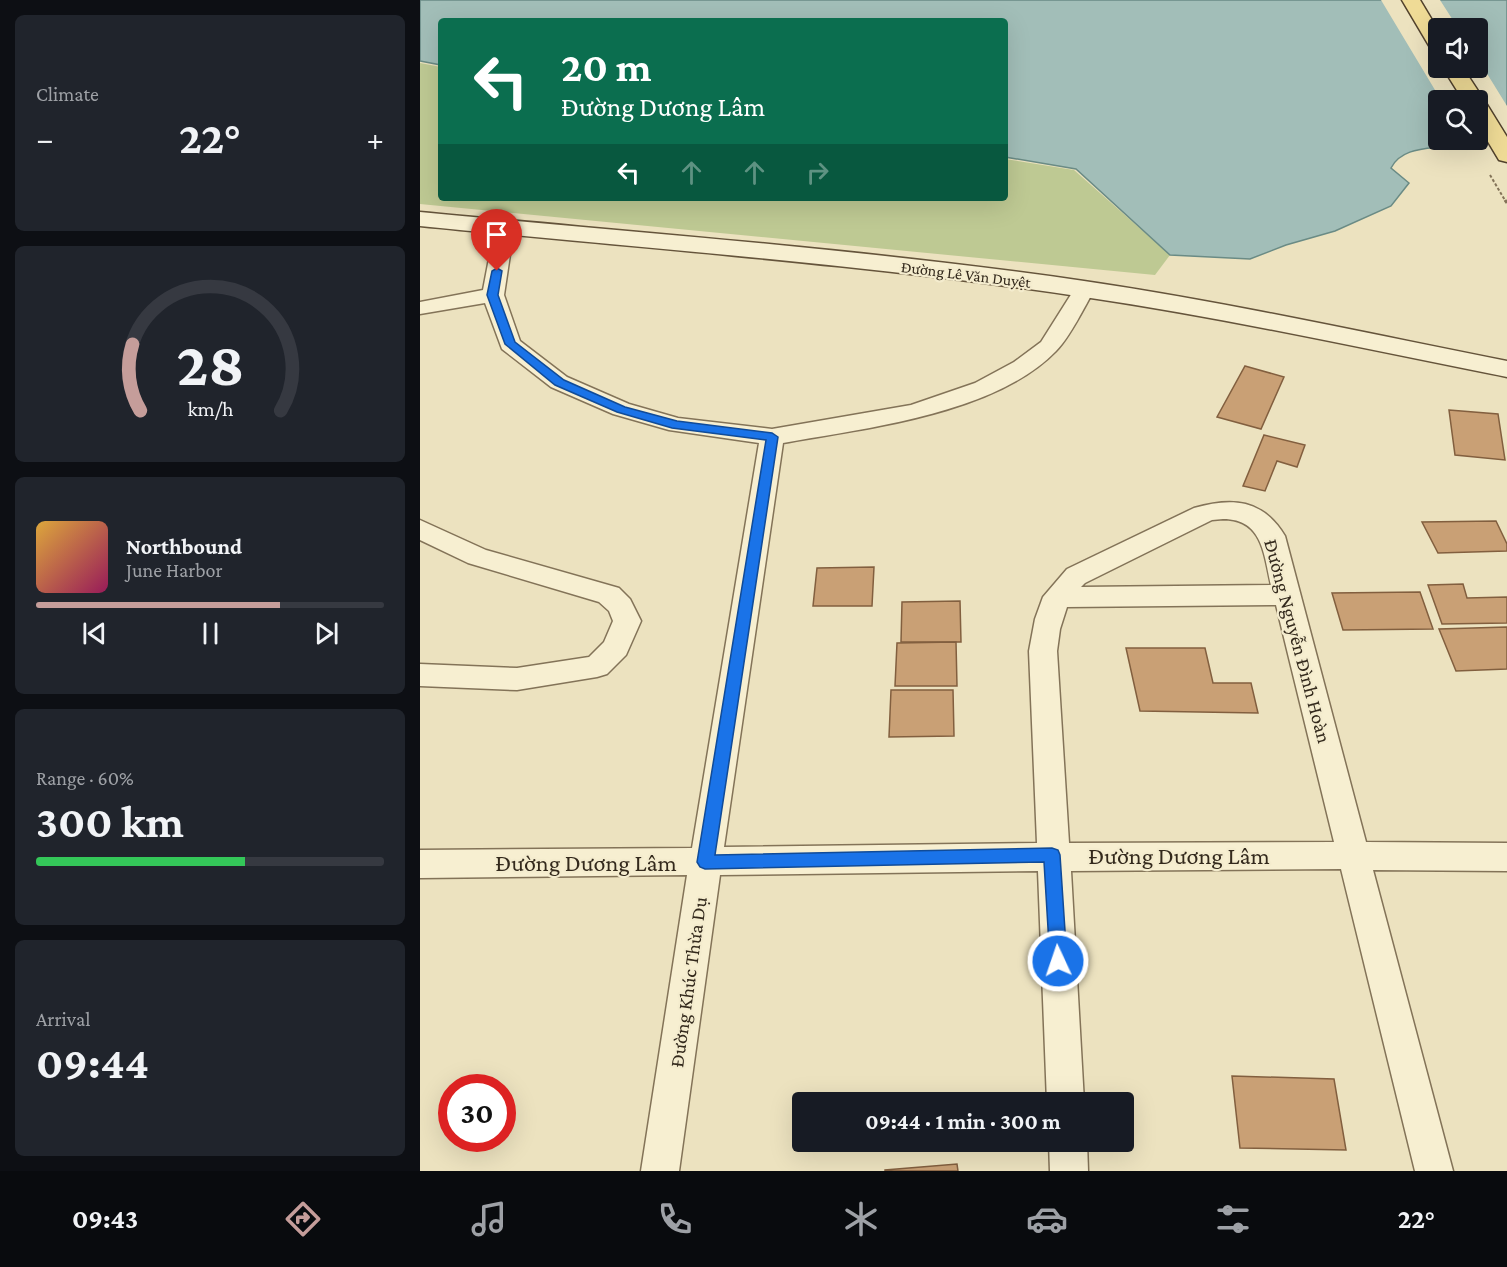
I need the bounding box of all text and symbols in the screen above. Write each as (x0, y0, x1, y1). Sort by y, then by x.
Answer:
map controls (1428, 18, 1488, 150)
button: sound (1428, 18, 1488, 78)
icon: left (462, 42, 540, 120)
text: 20 m (561, 43, 652, 90)
text: Climate (36, 83, 99, 105)
button: search (1428, 90, 1488, 150)
text: Đường Dương Lâm (561, 92, 765, 122)
text: 22° (179, 113, 241, 163)
text: − (36, 120, 53, 157)
text: + (367, 120, 384, 157)
icon: left (612, 156, 645, 189)
icon: ahead (675, 156, 708, 189)
icon: ahead (738, 156, 771, 189)
icon: right (801, 156, 834, 189)
pin (471, 209, 522, 271)
icon: arrive (480, 218, 513, 251)
street label: Đường Lê Văn Duyệt (900, 258, 1032, 292)
text: 28 (176, 329, 244, 398)
text: km/h (187, 398, 234, 422)
text: Northbound (126, 534, 242, 559)
street label: Đường Nguyễn Đình Hoàn (1259, 537, 1336, 746)
text: June Harbor (126, 559, 223, 581)
icon: previous (78, 617, 111, 650)
icon: pause (194, 617, 227, 650)
icon: next (310, 617, 343, 650)
text: Range · 60% (36, 767, 134, 789)
text: 300 km (36, 797, 184, 847)
street label: Đường Dương Lâm (1088, 842, 1270, 869)
street label: Đường Dương Lâm (495, 849, 677, 876)
street label: Đường Khúc Thừa Dụ (665, 895, 712, 1069)
position arrow (1026, 929, 1090, 993)
text: Arrival (36, 1008, 90, 1030)
text: 09:44 (36, 1038, 149, 1088)
speed limit sign: 30 (438, 1074, 516, 1152)
text: 09:44 · 1 min · 300 m (865, 1109, 1061, 1134)
icon: directions (282, 1198, 324, 1240)
icon: music (468, 1198, 510, 1240)
icon: phone (654, 1198, 696, 1240)
icon: climate (840, 1198, 882, 1240)
icon: car (1026, 1198, 1068, 1240)
icon: filters (1212, 1198, 1254, 1240)
text: 09:43 (72, 1204, 138, 1234)
text: 22° (1398, 1204, 1435, 1234)

